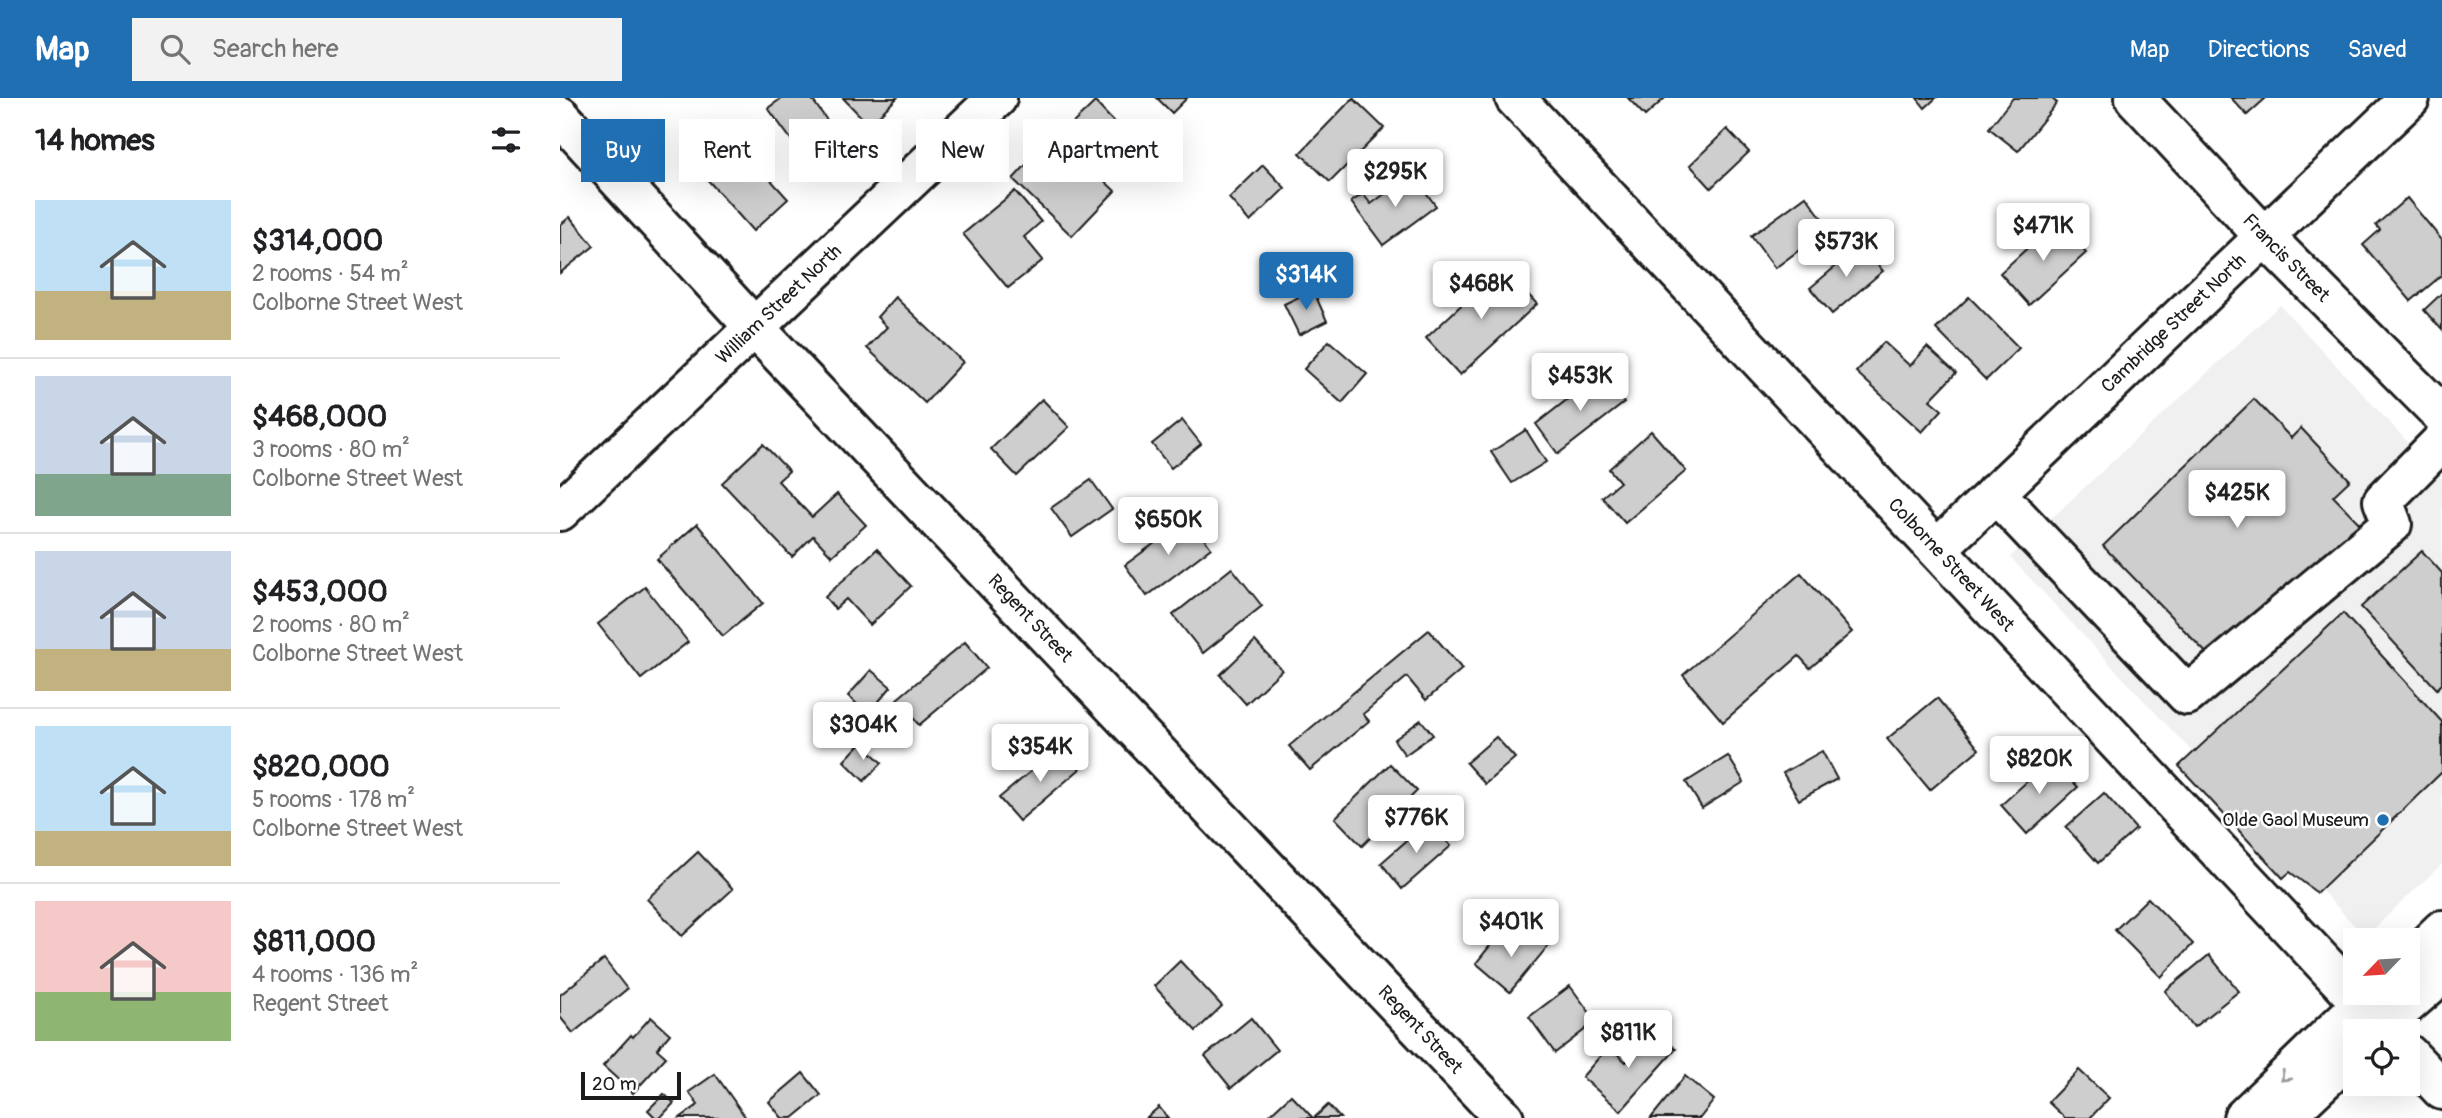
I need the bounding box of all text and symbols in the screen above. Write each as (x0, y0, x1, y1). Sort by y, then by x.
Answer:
search box (132, 18, 622, 81)
text: Map (35, 29, 90, 70)
icon: search (156, 30, 194, 68)
text: Search here (212, 33, 339, 65)
text: Map (2130, 35, 2170, 64)
text: Directions (2208, 35, 2309, 64)
text: Saved (2347, 35, 2407, 64)
chip: Buy (581, 119, 665, 182)
chip: Rent (679, 119, 775, 182)
chip: Filters (789, 119, 902, 182)
chip: New (916, 119, 1009, 182)
chip: Apartment (1023, 119, 1183, 182)
icon: filters (487, 121, 525, 159)
text: 14 homes (35, 122, 155, 159)
pin: $295K (1346, 150, 1444, 209)
text: $295K (1363, 157, 1427, 186)
pin: $471K (1994, 204, 2092, 263)
street label: Francis Street (2237, 209, 2335, 307)
text: $471K (2013, 211, 2073, 240)
pin: $573K (1797, 220, 1895, 279)
text: $314,000 (252, 222, 383, 259)
text: $573K (1814, 227, 1878, 256)
icon: home (91, 228, 175, 312)
street label: William Street North (711, 239, 847, 369)
street label: Cambridge Street North (2096, 249, 2251, 398)
pin: $314K (1257, 252, 1355, 312)
text: 2 rooms · 54 m² (252, 259, 409, 288)
text: $314K (1275, 260, 1337, 289)
pin: $468K (1432, 262, 1530, 321)
text: $468K (1449, 269, 1513, 298)
text: Colborne Street West (252, 288, 463, 317)
pin: $453K (1531, 354, 1629, 413)
text: $453K (1548, 361, 1612, 390)
text: $468,000 (252, 398, 387, 435)
icon: home (91, 404, 175, 488)
text: 3 rooms · 80 m² (252, 435, 410, 464)
text: Colborne Street West (252, 464, 463, 493)
pin: $425K (2188, 470, 2286, 530)
text: $425K (2205, 478, 2270, 507)
street label: Colborne Street West (1883, 493, 2020, 637)
pin: $650K (1119, 498, 1217, 557)
text: $650K (1134, 505, 1202, 534)
street label: Regent Street (983, 569, 1078, 668)
text: $453,000 (252, 573, 388, 610)
icon: home (91, 579, 175, 663)
text: 2 rooms · 80 m² (252, 610, 410, 639)
text: Colborne Street West (252, 639, 463, 668)
pin: $304K (814, 702, 912, 762)
text: $304K (829, 710, 897, 739)
pin: $354K (991, 724, 1089, 784)
text: $354K (1008, 732, 1072, 761)
pin: $820K (1990, 736, 2088, 796)
text: $820K (2006, 744, 2072, 773)
text: $820,000 (252, 748, 390, 785)
icon: home (91, 754, 175, 838)
text: 5 rooms · 178 m² (252, 785, 415, 814)
pin: $776K (1367, 796, 1465, 855)
text: $776K (1384, 803, 1448, 832)
place label: Olde Gaol Museum (2222, 808, 2369, 832)
marker: Olde Gaol Museum (2375, 812, 2391, 828)
text: Colborne Street West (252, 814, 463, 843)
pin: $401K (1462, 900, 1560, 959)
text: $401K (1479, 907, 1543, 936)
text: $811,000 (252, 923, 376, 960)
north arrow (2343, 928, 2420, 1004)
map controls (2343, 928, 2420, 1096)
icon: home (91, 929, 175, 1013)
text: 4 rooms · 136 m² (252, 960, 418, 989)
street label: Regent Street (1373, 980, 1468, 1079)
text: Regent Street (252, 989, 389, 1018)
pin: $811K (1579, 1010, 1677, 1070)
text: $811K (1600, 1018, 1656, 1047)
button: locate (2343, 1019, 2420, 1096)
one-way arrow (2280, 1068, 2293, 1081)
scale bar (581, 1069, 681, 1101)
text: 20 m (592, 1072, 637, 1096)

